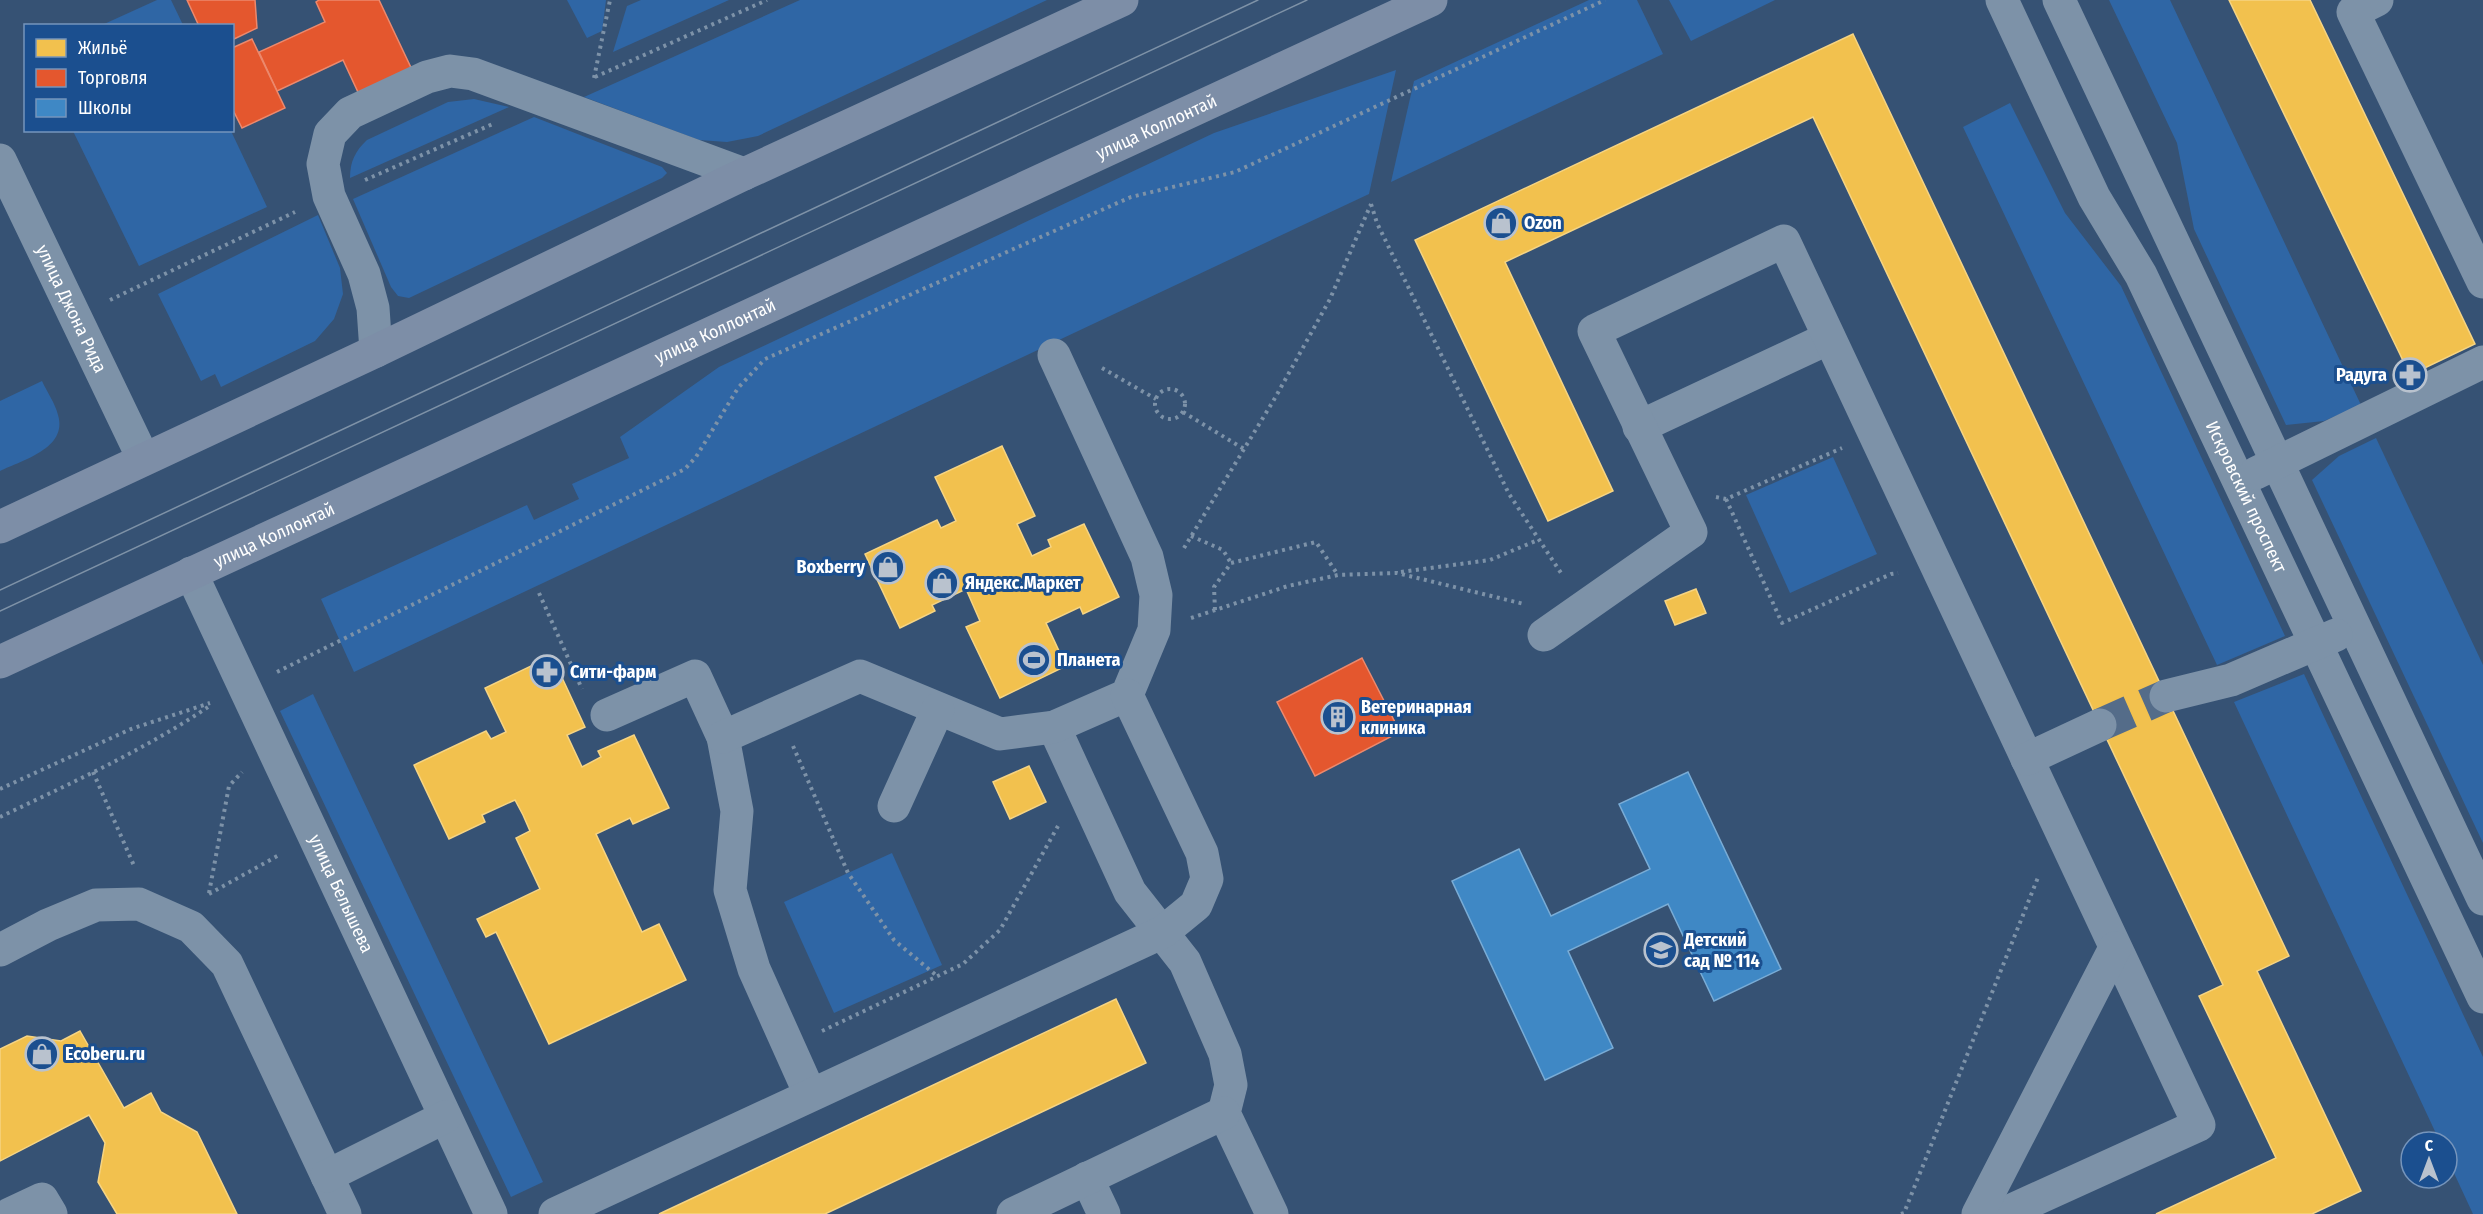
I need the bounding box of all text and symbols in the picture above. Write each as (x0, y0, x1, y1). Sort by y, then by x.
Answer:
legend (24, 24, 234, 132)
text: Жильё (78, 37, 128, 59)
text: Торговля (78, 67, 147, 89)
street label: улица Коллонтай (1092, 90, 1220, 165)
text: Школы (78, 97, 132, 119)
shop icon: Ozon (1483, 205, 1519, 241)
place label: Ozon (1524, 212, 1562, 234)
street label: улица Джона Рида (31, 241, 112, 377)
street label: улица Коллонтай (651, 294, 779, 369)
pharmacy icon: Радуга (2392, 357, 2428, 393)
place label: Радуга (2336, 364, 2387, 386)
street label: Искровский проспект (2201, 417, 2292, 577)
street label: улица Коллонтай (210, 498, 338, 573)
shop icon: Boxberry (870, 549, 906, 585)
place label: Boxberry (796, 556, 865, 578)
shop icon: Яндекс.Маркет (924, 565, 960, 601)
place label: Яндекс.Маркет (965, 572, 1081, 594)
sports icon: Планета (1016, 642, 1052, 678)
place label: Планета (1057, 649, 1120, 671)
pharmacy icon: Сити-фарм (529, 654, 565, 690)
place label: Сити-фарм (570, 661, 656, 683)
place label: Ветеринарная клиника (1361, 696, 1471, 739)
building icon: Ветеринарная клиника (1320, 699, 1356, 735)
street label: улица Белышева (304, 831, 378, 957)
place label: Детский сад № 114 (1683, 929, 1760, 972)
school or university icon: Детский сад № 114 (1643, 932, 1679, 968)
shop icon: Ecoberu.ru (24, 1036, 60, 1072)
place label: Ecoberu.ru (65, 1043, 145, 1065)
north arrow (2399, 1130, 2459, 1190)
text: С (2425, 1136, 2434, 1155)

